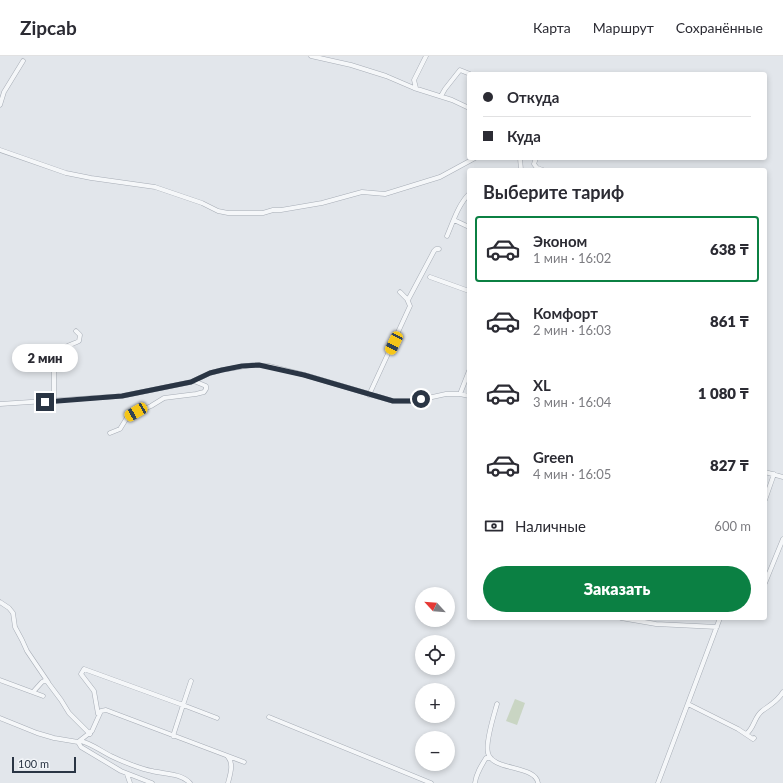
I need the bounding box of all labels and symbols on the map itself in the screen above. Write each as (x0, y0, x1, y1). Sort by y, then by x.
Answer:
car (383, 330, 405, 356)
callout: 2 мин (12, 344, 78, 372)
route start (412, 390, 430, 408)
route end (36, 393, 54, 411)
car (123, 401, 149, 423)
north arrow (415, 587, 455, 627)
scale bar (12, 755, 76, 774)

